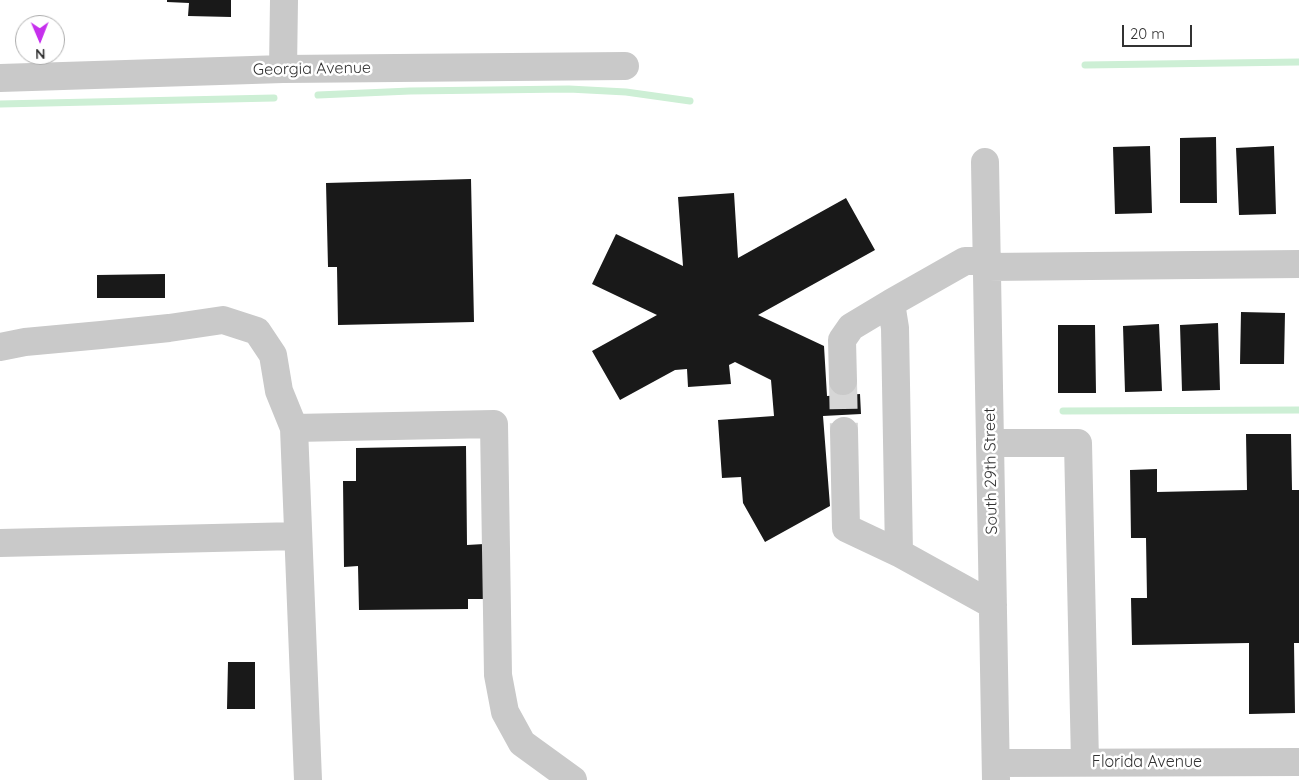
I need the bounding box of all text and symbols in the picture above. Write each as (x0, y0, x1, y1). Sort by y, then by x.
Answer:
north arrow (15, 15, 65, 65)
scale bar (1124, 15, 1194, 47)
text: 20 m (1130, 24, 1165, 43)
text: N (35, 45, 46, 63)
street label: Georgia Avenue (253, 58, 371, 80)
street label: South 29th Street (980, 407, 1002, 535)
street label: Florida Avenue (1092, 752, 1202, 772)

